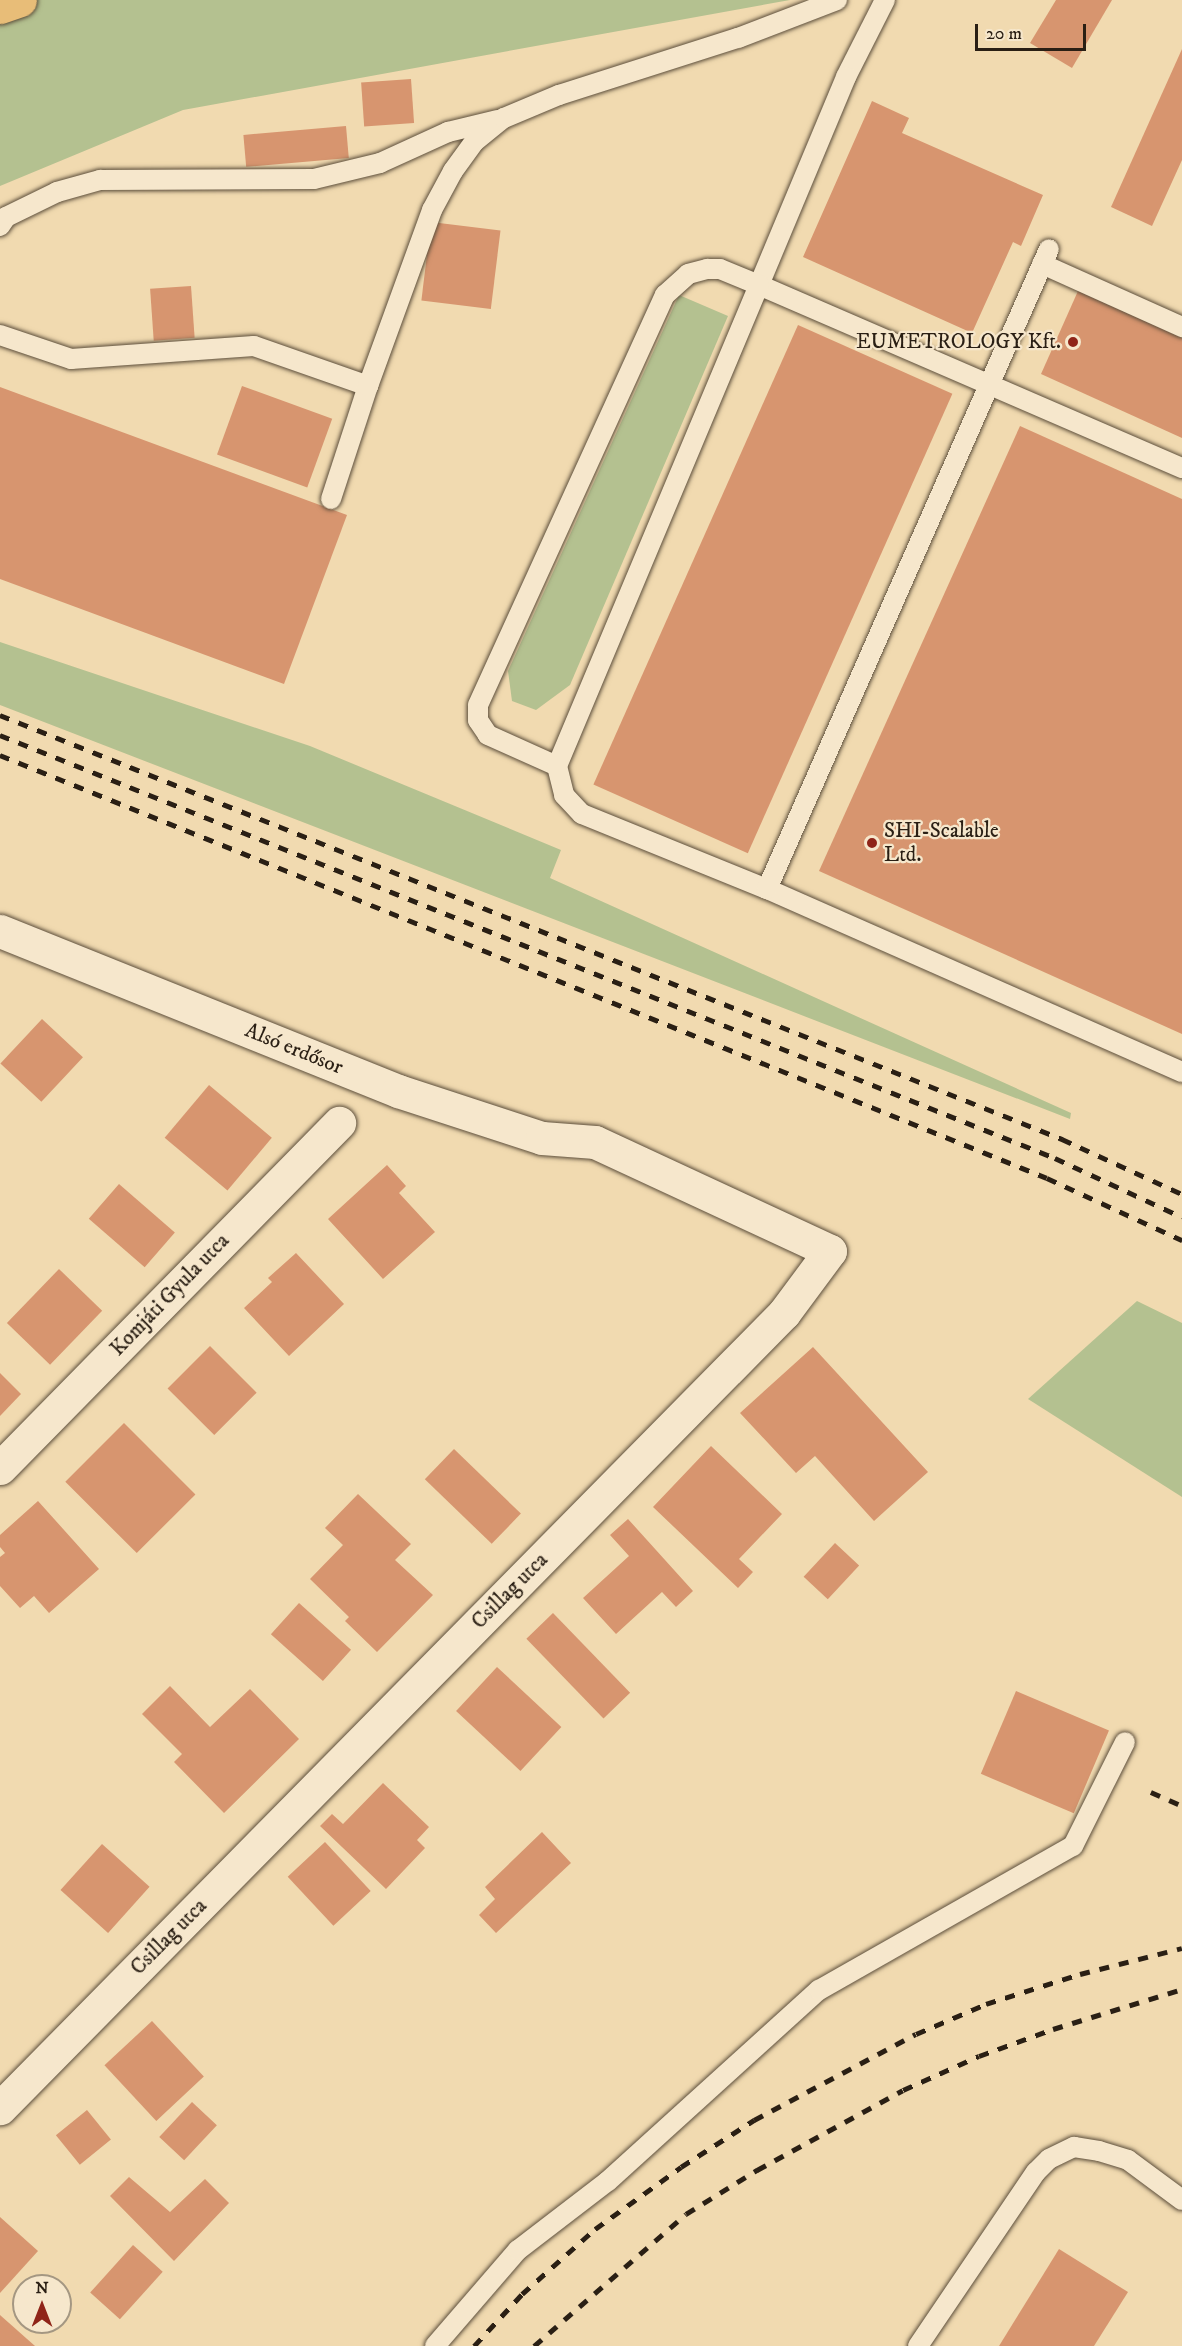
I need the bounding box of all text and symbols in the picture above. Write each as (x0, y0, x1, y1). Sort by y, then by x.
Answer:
scale bar (978, 12, 1089, 50)
text: 20 m (986, 23, 1022, 45)
place label: EUMETROLOGY Kft. (856, 329, 1061, 355)
marker: EUMETROLOGY Kft. (1066, 335, 1080, 349)
place label: SHI-Scalable Ltd. (884, 818, 999, 868)
marker: SHI-Scalable Ltd. (865, 836, 879, 850)
street label: Alsó erdősor (241, 1018, 347, 1080)
street label: Komjáti Gyula utca (105, 1229, 235, 1361)
street label: Csillag utca (467, 1548, 553, 1634)
street label: Csillag utca (126, 1894, 212, 1980)
north arrow (12, 2274, 72, 2334)
text: N (35, 2278, 49, 2298)

